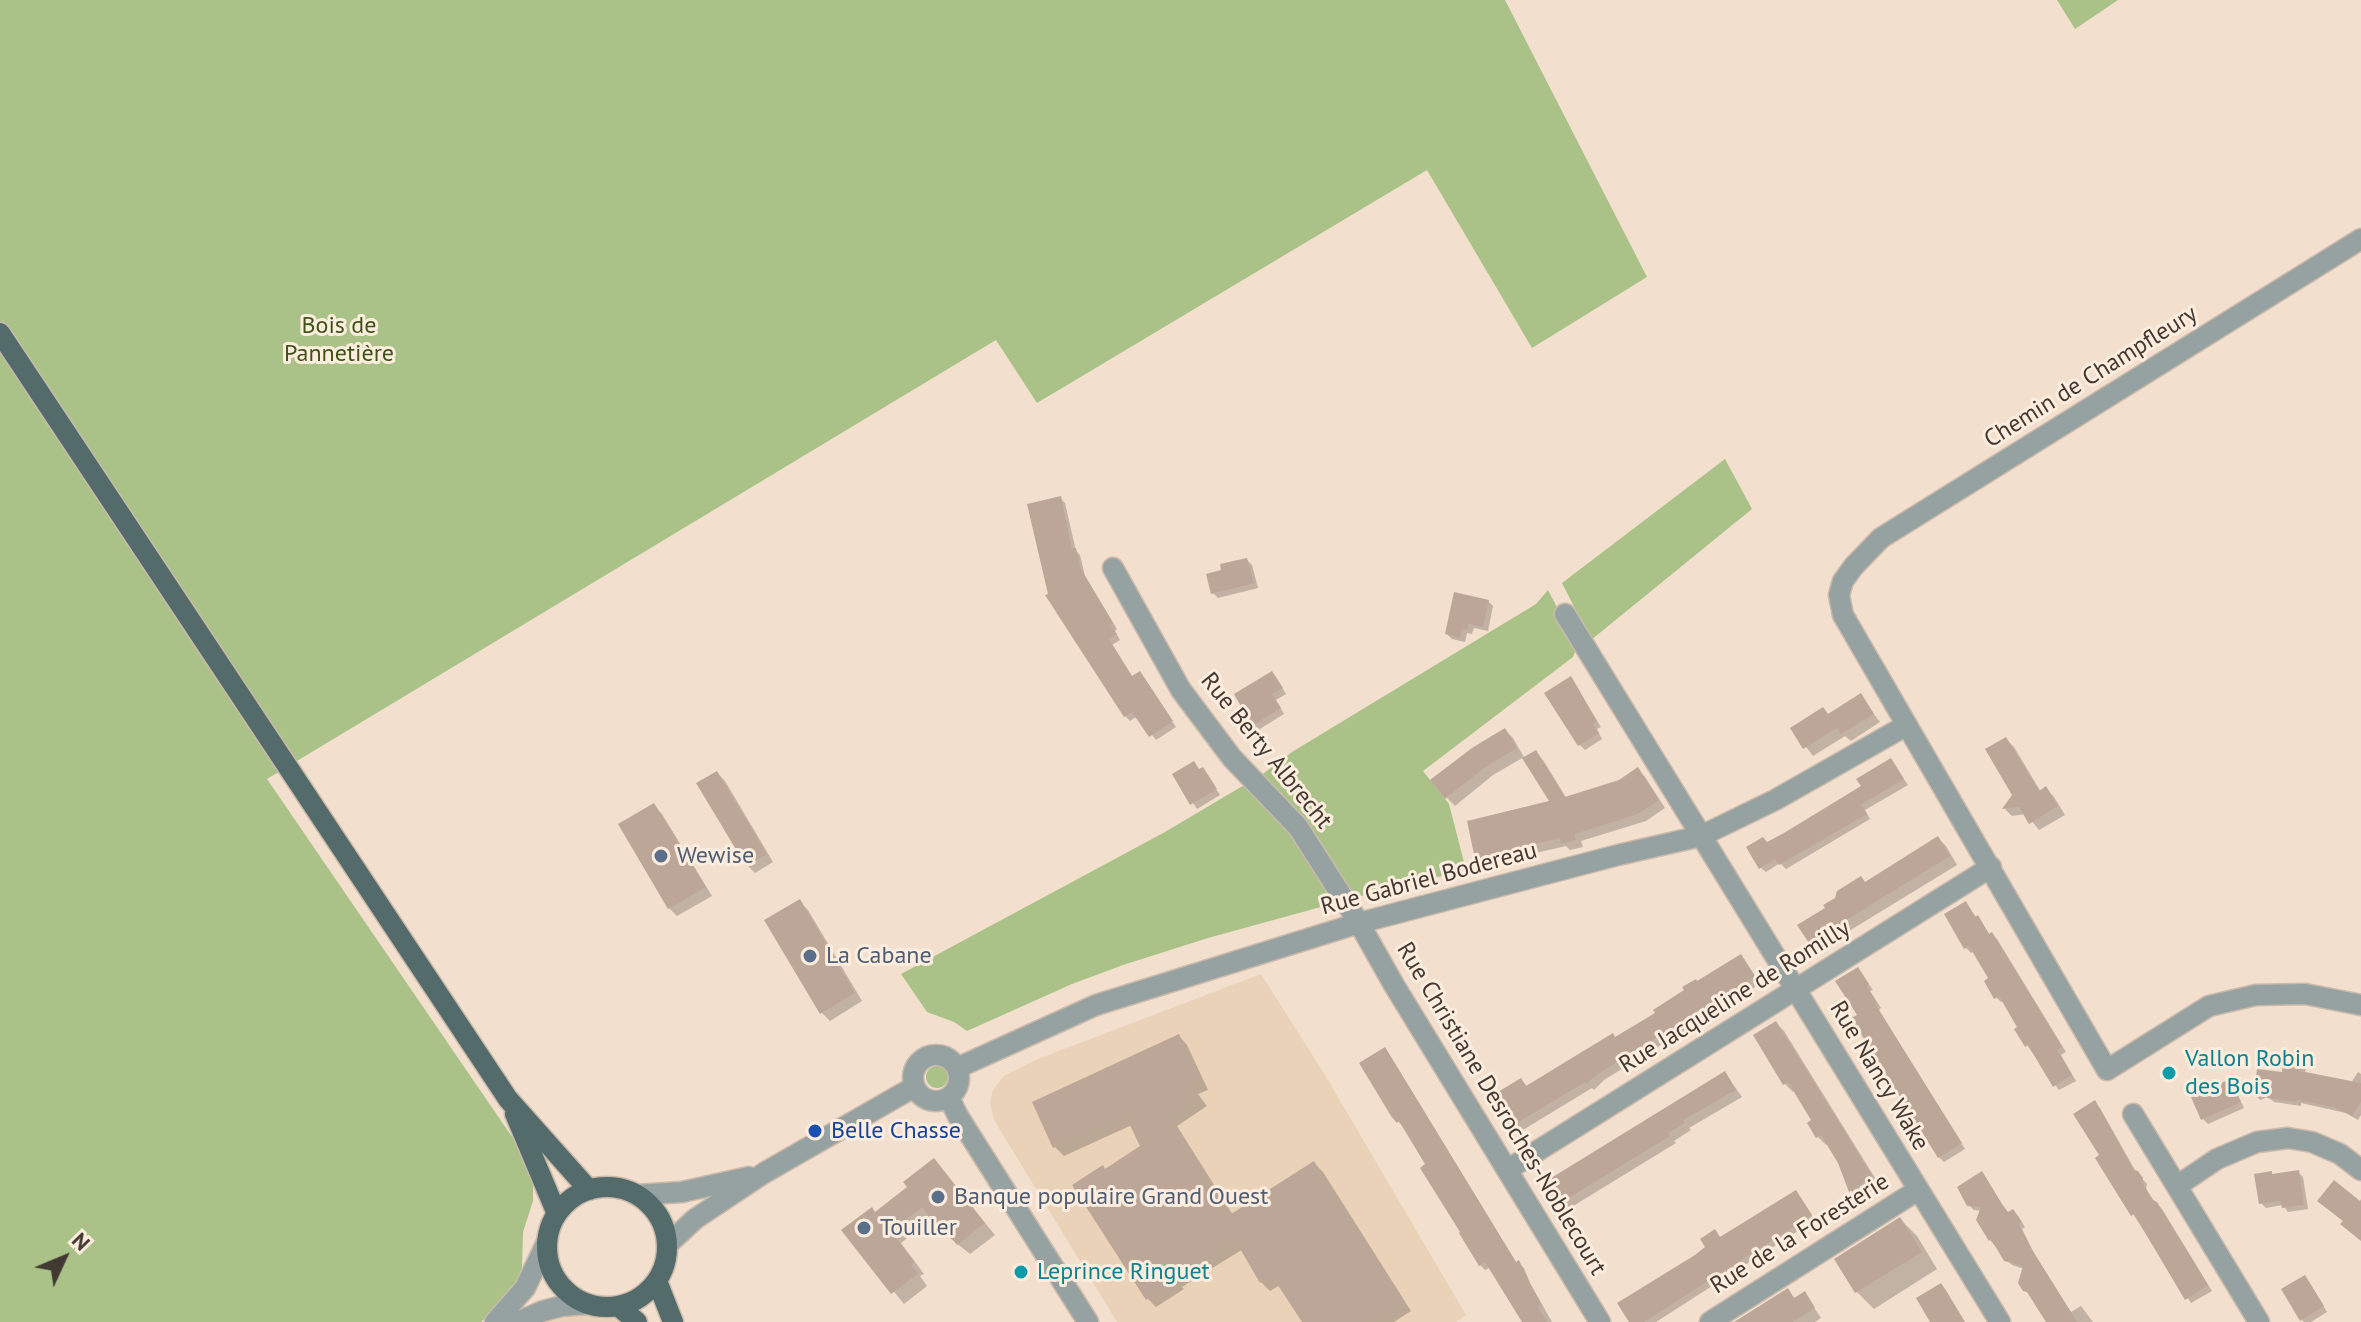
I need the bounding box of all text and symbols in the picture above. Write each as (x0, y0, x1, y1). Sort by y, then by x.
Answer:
street label: Chemin de Champfleury (1979, 300, 2203, 454)
park label: Bois de Pannetière (284, 312, 394, 368)
street label: Rue Berty Albrecht (1194, 667, 1338, 835)
street label: Rue Gabriel Bodereau (1318, 836, 1540, 922)
place label: Wewise (677, 842, 754, 870)
marker: Wewise (652, 847, 670, 865)
street label: Rue Jacqueline de Romilly (1614, 914, 1856, 1080)
street label: Rue Christiane Desroches-Noblecourt (1390, 937, 1612, 1281)
place label: La Cabane (826, 942, 932, 970)
marker: La Cabane (801, 947, 819, 965)
street label: Rue Nancy Wake (1823, 996, 1935, 1156)
place label: Vallon Robin des Bois (2185, 1045, 2314, 1101)
marker: Vallon Robin des Bois (2160, 1064, 2178, 1082)
place label: Belle Chasse (831, 1117, 961, 1145)
marker: Belle Chasse (806, 1122, 824, 1140)
street label: Rue de la Foresterie (1705, 1167, 1895, 1301)
place label: Banque populaire Grand Ouest (954, 1183, 1268, 1211)
marker: Banque populaire Grand Ouest (929, 1188, 947, 1206)
place label: Touiller (880, 1214, 957, 1242)
north arrow (24, 1218, 104, 1298)
marker: Touiller (855, 1219, 873, 1237)
text: N (66, 1226, 96, 1256)
place label: Leprince Ringuet (1037, 1258, 1210, 1286)
marker: Leprince Ringuet (1012, 1263, 1030, 1281)

